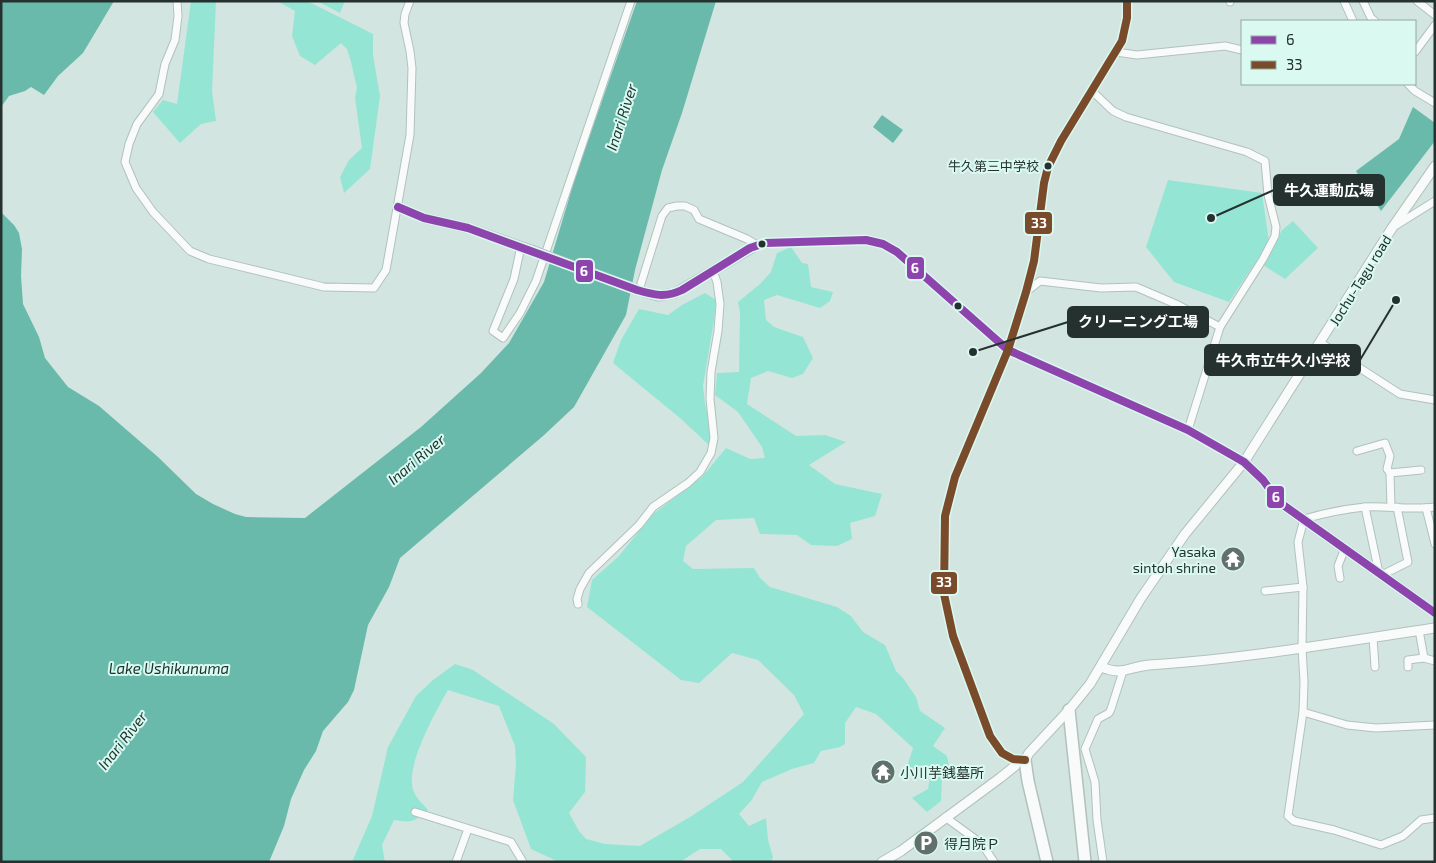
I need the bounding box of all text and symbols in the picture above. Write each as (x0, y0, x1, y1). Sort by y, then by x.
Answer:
legend (1241, 20, 1416, 85)
text: 6 (1286, 30, 1295, 48)
text: 33 (1286, 55, 1303, 73)
water label: Inari River (602, 80, 641, 153)
place label: 牛久第三中学校 (948, 158, 1039, 174)
marker: 牛久第三中学校 (1043, 161, 1053, 171)
callout: 牛久運動広場 (1274, 175, 1384, 205)
text: 牛久運動広場 (1284, 181, 1374, 199)
line badge: 33 (1024, 211, 1053, 235)
text: 33 (1031, 214, 1047, 231)
street label: Jochu-Tagu road (1325, 232, 1395, 328)
unlabelled marker (757, 239, 767, 249)
line badge: 6 (906, 256, 925, 280)
line badge: 6 (575, 259, 594, 283)
text: 6 (911, 259, 919, 276)
text: 6 (580, 262, 588, 279)
unlabelled marker (953, 301, 963, 311)
callout: クリーニング工場 (1068, 307, 1208, 337)
text: クリーニング工場 (1078, 312, 1198, 330)
callout: 牛久市立牛久小学校 (1205, 345, 1360, 375)
text: 牛久市立牛久小学校 (1215, 351, 1351, 369)
water label: Inari River (384, 429, 449, 488)
line badge: 6 (1266, 485, 1285, 509)
text: 6 (1272, 488, 1280, 505)
place label: Yasaka sintoh shrine (1133, 543, 1216, 576)
temple icon: Yasaka sintoh shrine (1220, 546, 1246, 572)
line badge: 33 (930, 571, 958, 595)
text: 33 (936, 573, 952, 590)
water label: Lake Ushikunuma (109, 659, 229, 677)
water label: Inari River (94, 706, 151, 773)
temple icon: 小川芋銭墓所 (870, 759, 896, 785)
place label: 小川芋銭墓所 (900, 764, 984, 781)
parking icon: 得月院Ｐ (913, 830, 939, 856)
place label: 得月院Ｐ (944, 835, 1000, 852)

